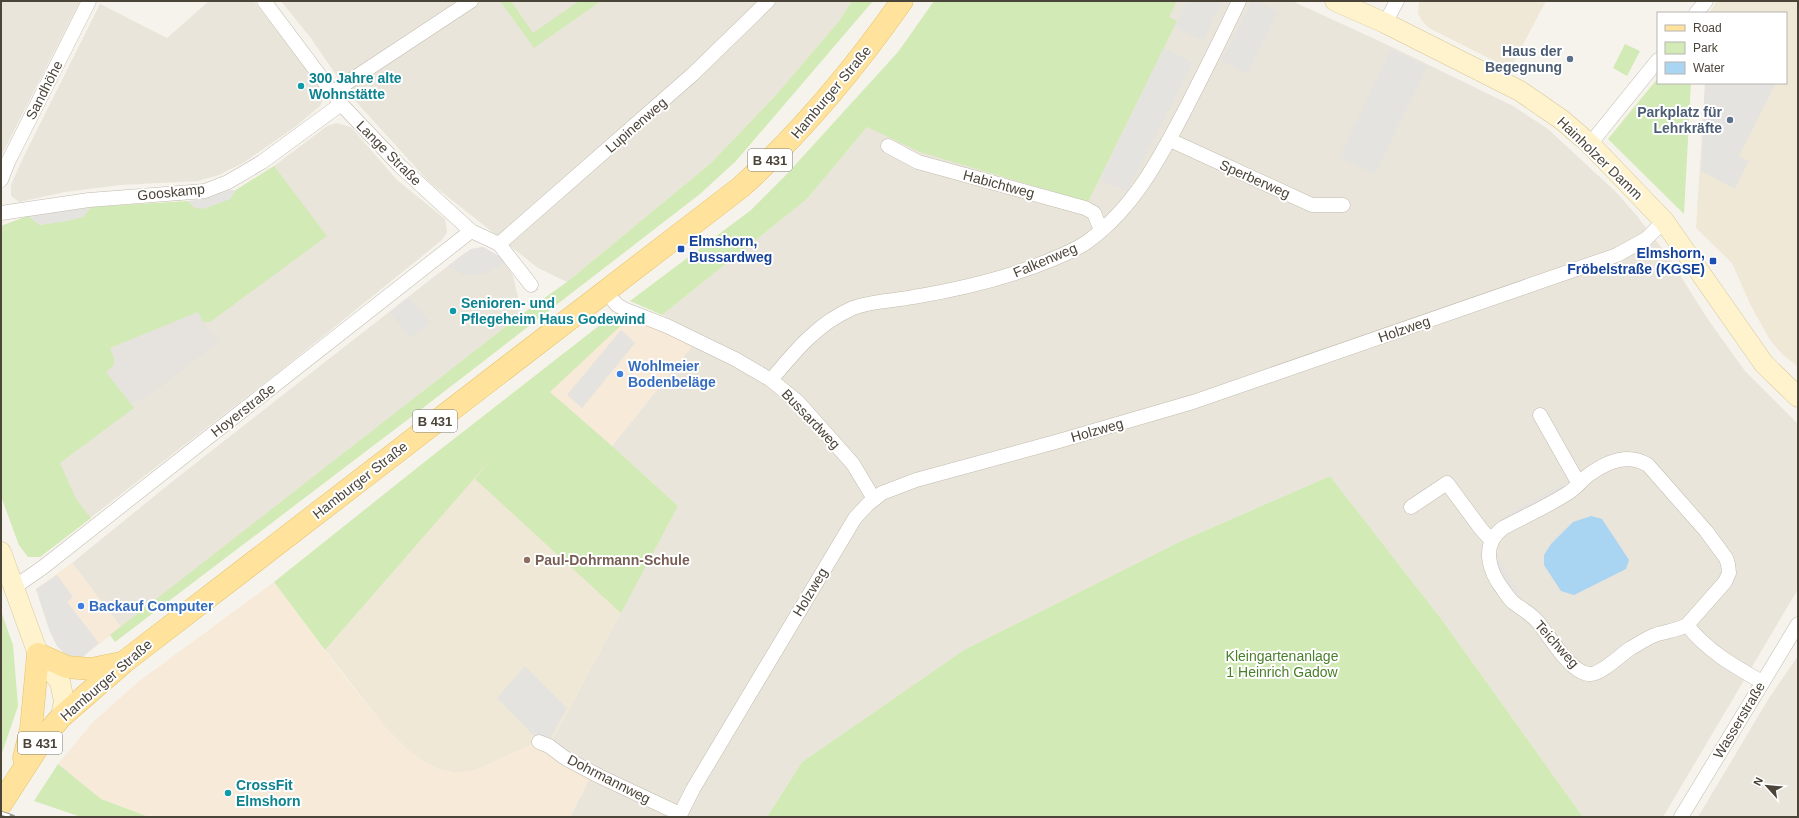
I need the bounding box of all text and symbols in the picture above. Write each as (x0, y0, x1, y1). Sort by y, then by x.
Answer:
legend (1657, 12, 1787, 84)
text: Road (1693, 21, 1722, 35)
text: Park (1693, 41, 1719, 55)
street label: Hamburger Straße (788, 42, 875, 142)
place label: Haus der Begegnung (1485, 43, 1563, 75)
marker: Haus der Begegnung (1565, 54, 1575, 64)
street label: Sandhöhe (22, 58, 66, 122)
text: Water (1693, 61, 1725, 75)
place label: 300 Jahre alte Wohnstätte (309, 70, 402, 102)
marker: 300 Jahre alte Wohnstätte (296, 81, 306, 91)
street label: Lupinenweg (602, 94, 670, 156)
place label: Parkplatz für Lehrkräfte (1637, 104, 1723, 136)
street label: Hainholzer Damm (1554, 113, 1646, 203)
marker: Parkplatz für Lehrkräfte (1725, 115, 1735, 125)
street label: Lange Straße (353, 117, 425, 189)
road number: B 431 (748, 149, 792, 171)
street label: Sperberweg (1217, 156, 1293, 202)
street label: Habichtweg (962, 167, 1036, 201)
street label: Gooskamp (136, 180, 206, 203)
place label: Elmshorn, Bussardweg (689, 233, 772, 265)
street label: Falkenweg (1011, 239, 1079, 281)
marker: Elmshorn, Bussardweg (676, 244, 686, 254)
place label: Elmshorn, Fröbelstraße (KGSE) (1567, 245, 1705, 277)
marker: Elmshorn, Fröbelstraße (KGSE) (1708, 256, 1718, 266)
place label: Senioren- und Pflegeheim Haus Godewind (461, 295, 645, 327)
marker: Senioren- und Pflegeheim Haus Godewind (448, 306, 458, 316)
street label: Holzweg (1376, 313, 1432, 345)
place label: Wohlmeier Bodenbeläge (628, 358, 716, 390)
marker: Wohlmeier Bodenbeläge (615, 369, 625, 379)
street label: Hoyerstraße (208, 380, 278, 440)
street label: Bussardweg (778, 386, 844, 452)
road number: B 431 (413, 410, 457, 432)
street label: Holzweg (1069, 415, 1125, 445)
street label: Hamburger Straße (309, 438, 411, 522)
place label: Paul-Dohrmann-Schule (535, 552, 690, 568)
marker: Paul-Dohrmann-Schule (522, 555, 532, 565)
street label: Holzweg (789, 565, 831, 619)
place label: Backauf Computer (89, 598, 214, 614)
marker: Backauf Computer (76, 601, 86, 611)
street label: Teichweg (1532, 617, 1582, 671)
street label: Hamburger Straße (57, 636, 155, 724)
park label: Kleingartenanlage 1 Heinrich Gadow (1226, 648, 1339, 680)
street label: Wasserstraße (1710, 679, 1768, 761)
road number: B 431 (18, 732, 62, 754)
street label: Dohrmannweg (565, 751, 653, 807)
north arrow (1747, 766, 1787, 806)
text: N (1751, 775, 1765, 788)
place label: CrossFit Elmshorn (236, 777, 301, 809)
marker: CrossFit Elmshorn (223, 788, 233, 798)

